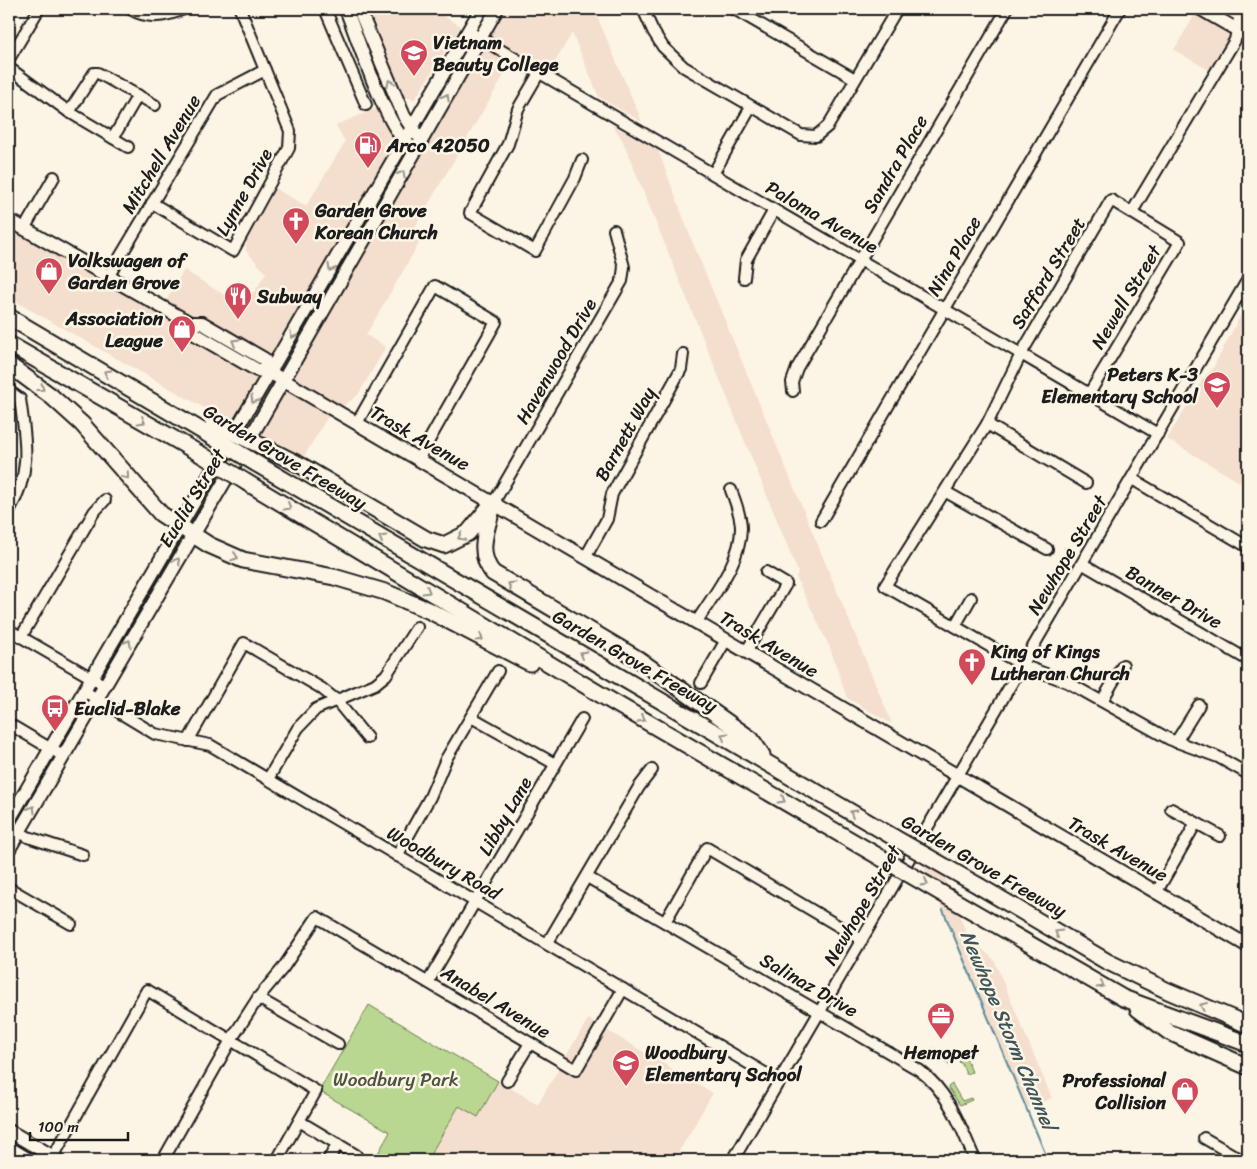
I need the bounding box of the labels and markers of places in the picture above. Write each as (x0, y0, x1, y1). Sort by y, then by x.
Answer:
place label: Vietnam Beauty College (433, 26, 559, 81)
school or university icon: Vietnam Beauty College (399, 38, 429, 77)
place label: Arco 42050 (386, 129, 490, 162)
fuel station icon: Arco 42050 (353, 130, 383, 169)
place label: Garden Grove Korean Church (314, 194, 438, 249)
church icon: Garden Grove Korean Church (281, 206, 311, 245)
place label: Volkswagen of Garden Grove (67, 244, 189, 299)
shop icon: Volkswagen of Garden Grove (34, 256, 64, 295)
place label: Subway (256, 280, 323, 313)
restaurant icon: Subway (223, 281, 253, 320)
place label: Association League (65, 302, 164, 357)
shop icon: Association League (167, 314, 197, 353)
place label: Peters K-3 Elementary School (1041, 358, 1199, 413)
school or university icon: Peters K-3 Elementary School (1202, 370, 1232, 409)
place label: King of Kings Lutheran Church (990, 635, 1130, 690)
church icon: King of Kings Lutheran Church (957, 647, 987, 686)
place label: Euclid-Blake (74, 692, 181, 725)
bus stop icon: Euclid-Blake (40, 693, 70, 732)
office icon: Hemopet (926, 1001, 956, 1040)
place label: Woodbury Elementary School (645, 1036, 802, 1091)
place label: Hemopet (903, 1036, 979, 1069)
school or university icon: Woodbury Elementary School (611, 1048, 641, 1087)
place label: Professional Collision (1062, 1064, 1167, 1119)
shop icon: Professional Collision (1170, 1076, 1200, 1115)

